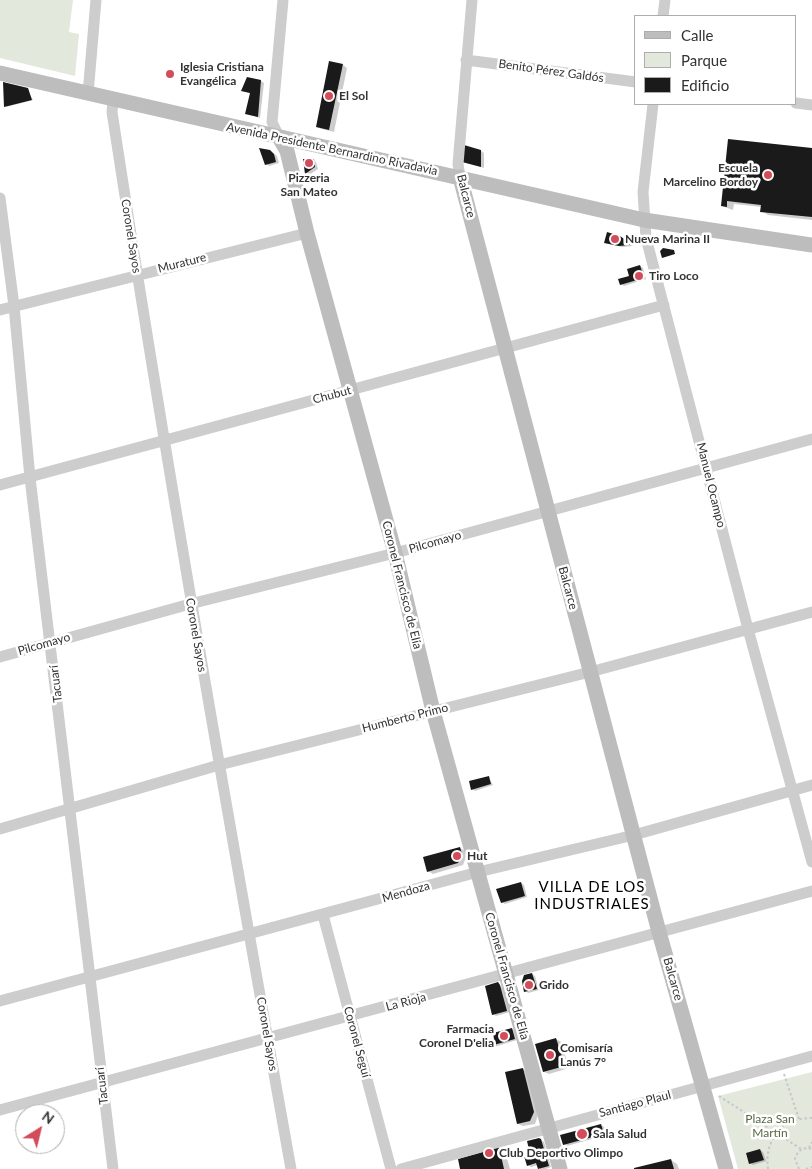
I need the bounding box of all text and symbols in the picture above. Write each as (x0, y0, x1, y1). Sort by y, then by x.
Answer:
legend (634, 15, 797, 105)
text: Calle (681, 26, 713, 44)
text: Parque (681, 51, 727, 69)
street label: Benito Pérez Galdós (497, 56, 605, 86)
place label: Iglesia Cristiana Evangélica (180, 60, 264, 88)
marker: Iglesia Cristiana Evangélica (164, 68, 176, 80)
text: Edificio (681, 76, 729, 94)
place label: El Sol (339, 89, 368, 103)
marker: El Sol (323, 90, 335, 102)
street label: Avenida Presidente Bernardino Rivadavia (225, 120, 439, 178)
marker: Pizzeria San Mateo (303, 157, 315, 169)
place label: Escuela Marcelino Bordoy (663, 161, 758, 189)
marker: Escuela Marcelino Bordoy (762, 169, 774, 181)
place label: Pizzeria San Mateo (280, 171, 338, 199)
street label: Balcarce (454, 173, 478, 219)
street label: Coronel Sayos (118, 198, 144, 274)
place label: Nueva Marina II (625, 232, 710, 246)
marker: Nueva Marina II (609, 233, 621, 245)
street label: Murature (156, 250, 208, 276)
place label: Tiro Loco (649, 269, 699, 283)
marker: Tiro Loco (633, 270, 645, 282)
street label: Chubut (311, 383, 353, 407)
street label: Manuel Ocampo (693, 441, 729, 529)
street label: Coronel Francisco de Elía (379, 519, 425, 651)
street label: Pilcomayo (407, 528, 463, 556)
street label: Balcarce (555, 565, 581, 611)
street label: Coronel Sayos (182, 597, 210, 673)
street label: Pilcomayo (16, 630, 72, 658)
street label: Tacuarí (47, 665, 65, 703)
street label: Humberto Primo (360, 700, 450, 736)
place label: Hut (467, 849, 487, 863)
marker: Hut (451, 850, 463, 862)
street label: Mendoza (381, 878, 431, 906)
district label: VILLA DE LOS INDUSTRIALES (533, 878, 651, 913)
street label: Coronel Francisco de Elía (482, 911, 532, 1041)
street label: Balcarce (660, 956, 686, 1002)
place label: Grido (539, 978, 569, 992)
marker: Grido (523, 979, 535, 991)
street label: La Rioja (384, 990, 428, 1014)
street label: Coronel Sayos (253, 996, 281, 1072)
street label: Coronel Seguí (341, 1005, 373, 1079)
place label: Farmacia Coronel D'elia (419, 1022, 494, 1050)
marker: Farmacia Coronel D'elia (498, 1030, 510, 1042)
place label: Comisaría Lanús 7° (560, 1041, 613, 1069)
marker: Comisaría Lanús 7° (544, 1049, 556, 1061)
street label: Tacuarí (93, 1067, 111, 1105)
street label: Santiago Plaul (597, 1087, 673, 1121)
north arrow (15, 1104, 65, 1154)
text: N (39, 1107, 58, 1127)
park label: Plaza San Martín (745, 1112, 795, 1140)
marker: Sala Salud (575, 1127, 589, 1141)
place label: Sala Salud (593, 1127, 647, 1141)
place label: Club Deportivo Olimpo (499, 1146, 623, 1160)
marker: Club Deportivo Olimpo (483, 1147, 495, 1159)

